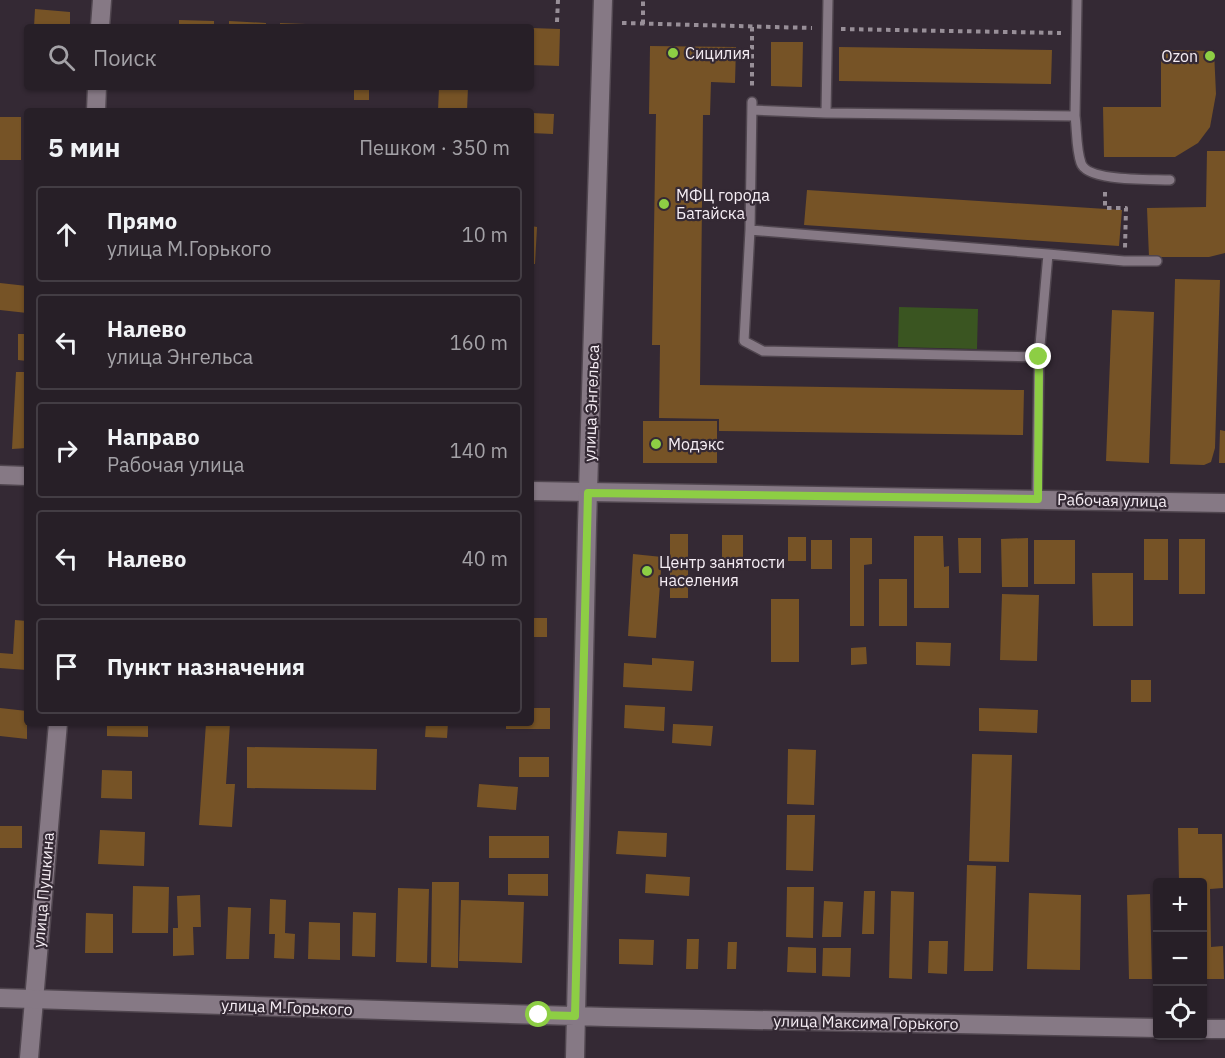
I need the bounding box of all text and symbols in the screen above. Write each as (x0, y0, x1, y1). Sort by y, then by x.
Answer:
search box (24, 24, 534, 90)
icon: search (45, 41, 78, 74)
text: Поиск (93, 43, 157, 72)
place label: Сицилия (685, 43, 750, 63)
marker: Сицилия (666, 46, 680, 60)
place label: Ozon (1161, 46, 1198, 66)
marker: Ozon (1203, 49, 1217, 63)
text: 5 мин (48, 130, 120, 164)
text: Пешком · 350 m (359, 134, 510, 161)
place label: МФЦ города Батайска (676, 185, 770, 223)
marker: МФЦ города Батайска (657, 197, 671, 211)
text: Прямо (107, 206, 177, 235)
icon: ahead (50, 218, 83, 251)
text: 10 m (462, 221, 508, 248)
text: улица М.Горького (107, 235, 271, 262)
text: Налево (107, 314, 186, 343)
icon: left (50, 326, 83, 359)
text: 160 m (450, 329, 508, 356)
text: улица Энгельса (107, 343, 253, 370)
route end (1025, 343, 1051, 369)
street label: улица Энгельса (579, 344, 603, 462)
text: Направо (107, 422, 200, 451)
icon: right (50, 434, 83, 467)
place label: Модэкс (668, 434, 724, 454)
text: 140 m (450, 437, 508, 464)
marker: Модэкс (649, 437, 663, 451)
text: Рабочая улица (107, 451, 244, 478)
street label: Рабочая улица (1057, 489, 1168, 511)
icon: left (50, 542, 83, 575)
text: Налево (107, 544, 186, 573)
text: 40 m (462, 545, 508, 572)
place label: Центр занятости населения (659, 552, 785, 590)
marker: Центр занятости населения (640, 564, 654, 578)
icon: arrive (50, 650, 83, 683)
text: Пункт назначения (107, 652, 305, 681)
street label: улица Пушкина (28, 831, 58, 949)
map controls (1153, 878, 1207, 1040)
button: + (1153, 878, 1207, 932)
button: − (1153, 932, 1207, 986)
button: locate (1153, 986, 1207, 1040)
street label: улица М.Горького (221, 995, 353, 1019)
route start (525, 1001, 551, 1027)
street label: улица Максима Горького (773, 1010, 959, 1034)

